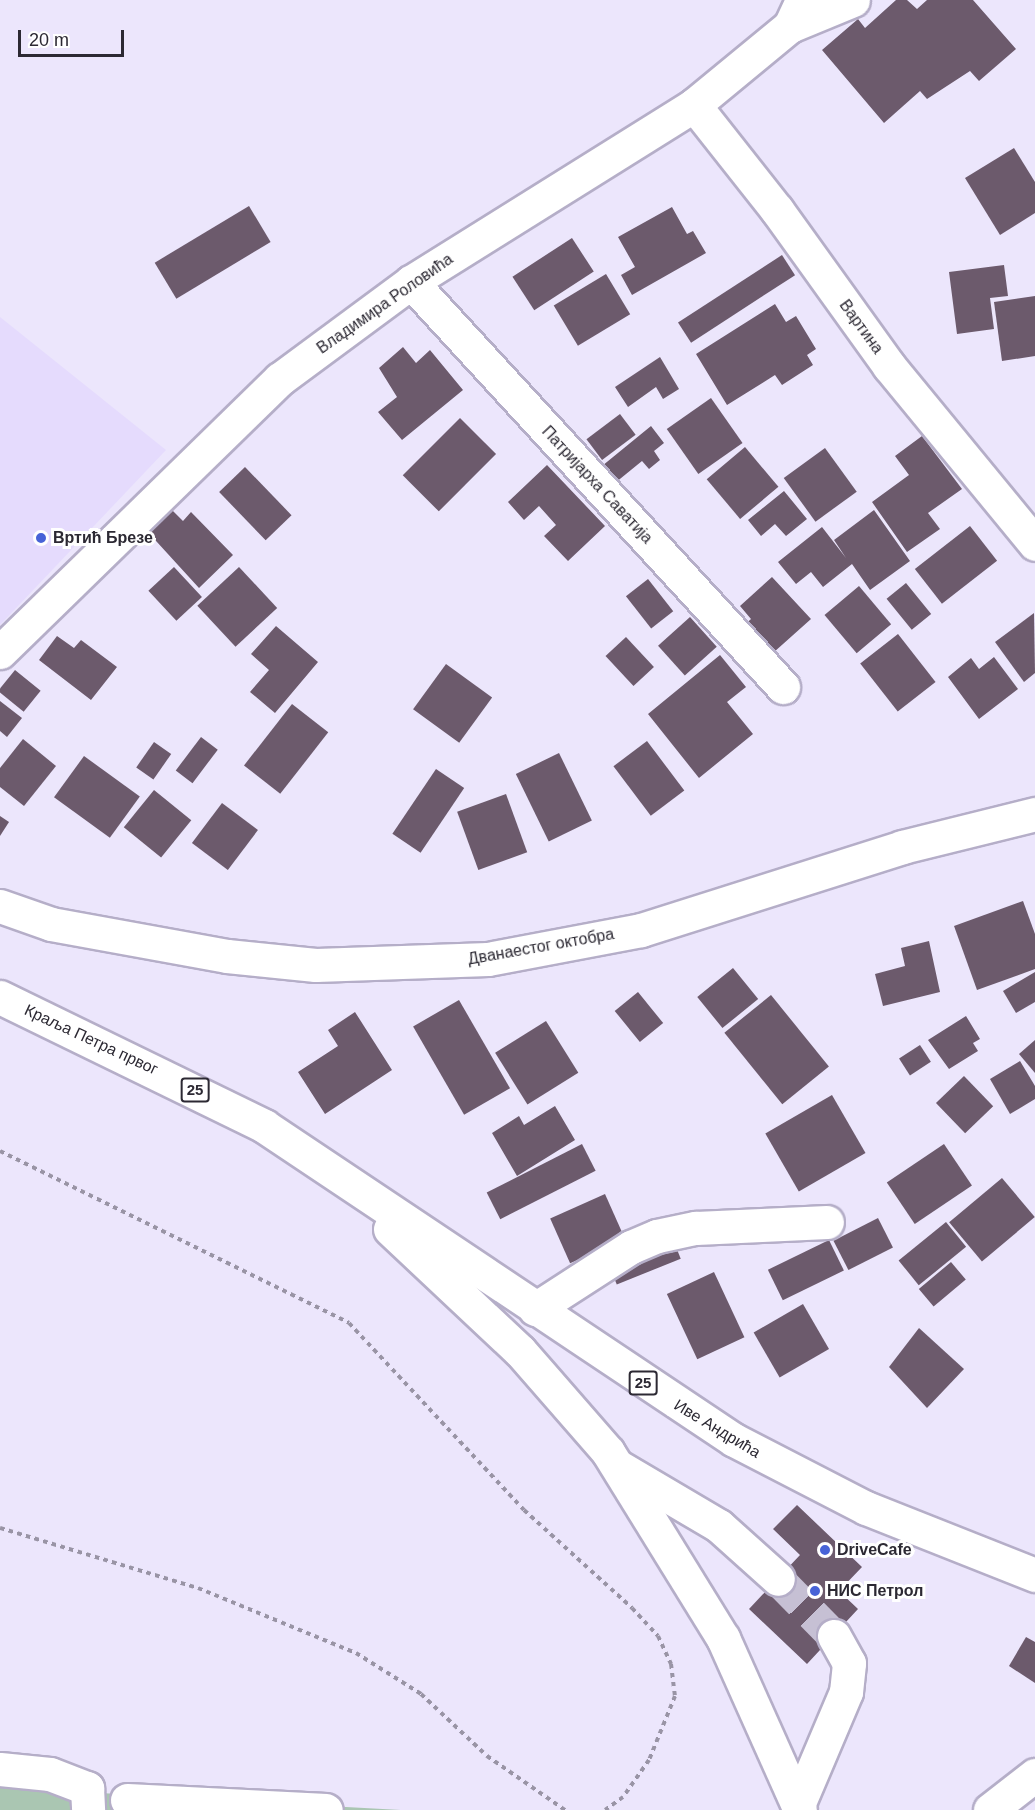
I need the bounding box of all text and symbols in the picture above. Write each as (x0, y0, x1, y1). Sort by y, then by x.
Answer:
scale bar (21, 18, 128, 56)
text: 20 m (29, 30, 69, 50)
street label: Владимира Роловића (313, 250, 457, 358)
street label: Вартина (835, 296, 887, 358)
street label: Патријарха Саватија (538, 422, 656, 548)
place label: Вртић Брезе (53, 528, 153, 548)
marker: Вртић Брезе (34, 531, 48, 545)
street label: Дванаестог октобра (466, 925, 616, 969)
street label: Краља Петра првог (21, 1001, 161, 1079)
road number: 25 (180, 1078, 210, 1102)
road number: 25 (628, 1371, 658, 1395)
street label: Иве Андрића (670, 1396, 764, 1462)
place label: DriveCafe (837, 1540, 912, 1560)
marker: DriveCafe (818, 1543, 832, 1557)
place label: НИС Петрол (827, 1581, 923, 1601)
marker: НИС Петрол (808, 1584, 822, 1598)

